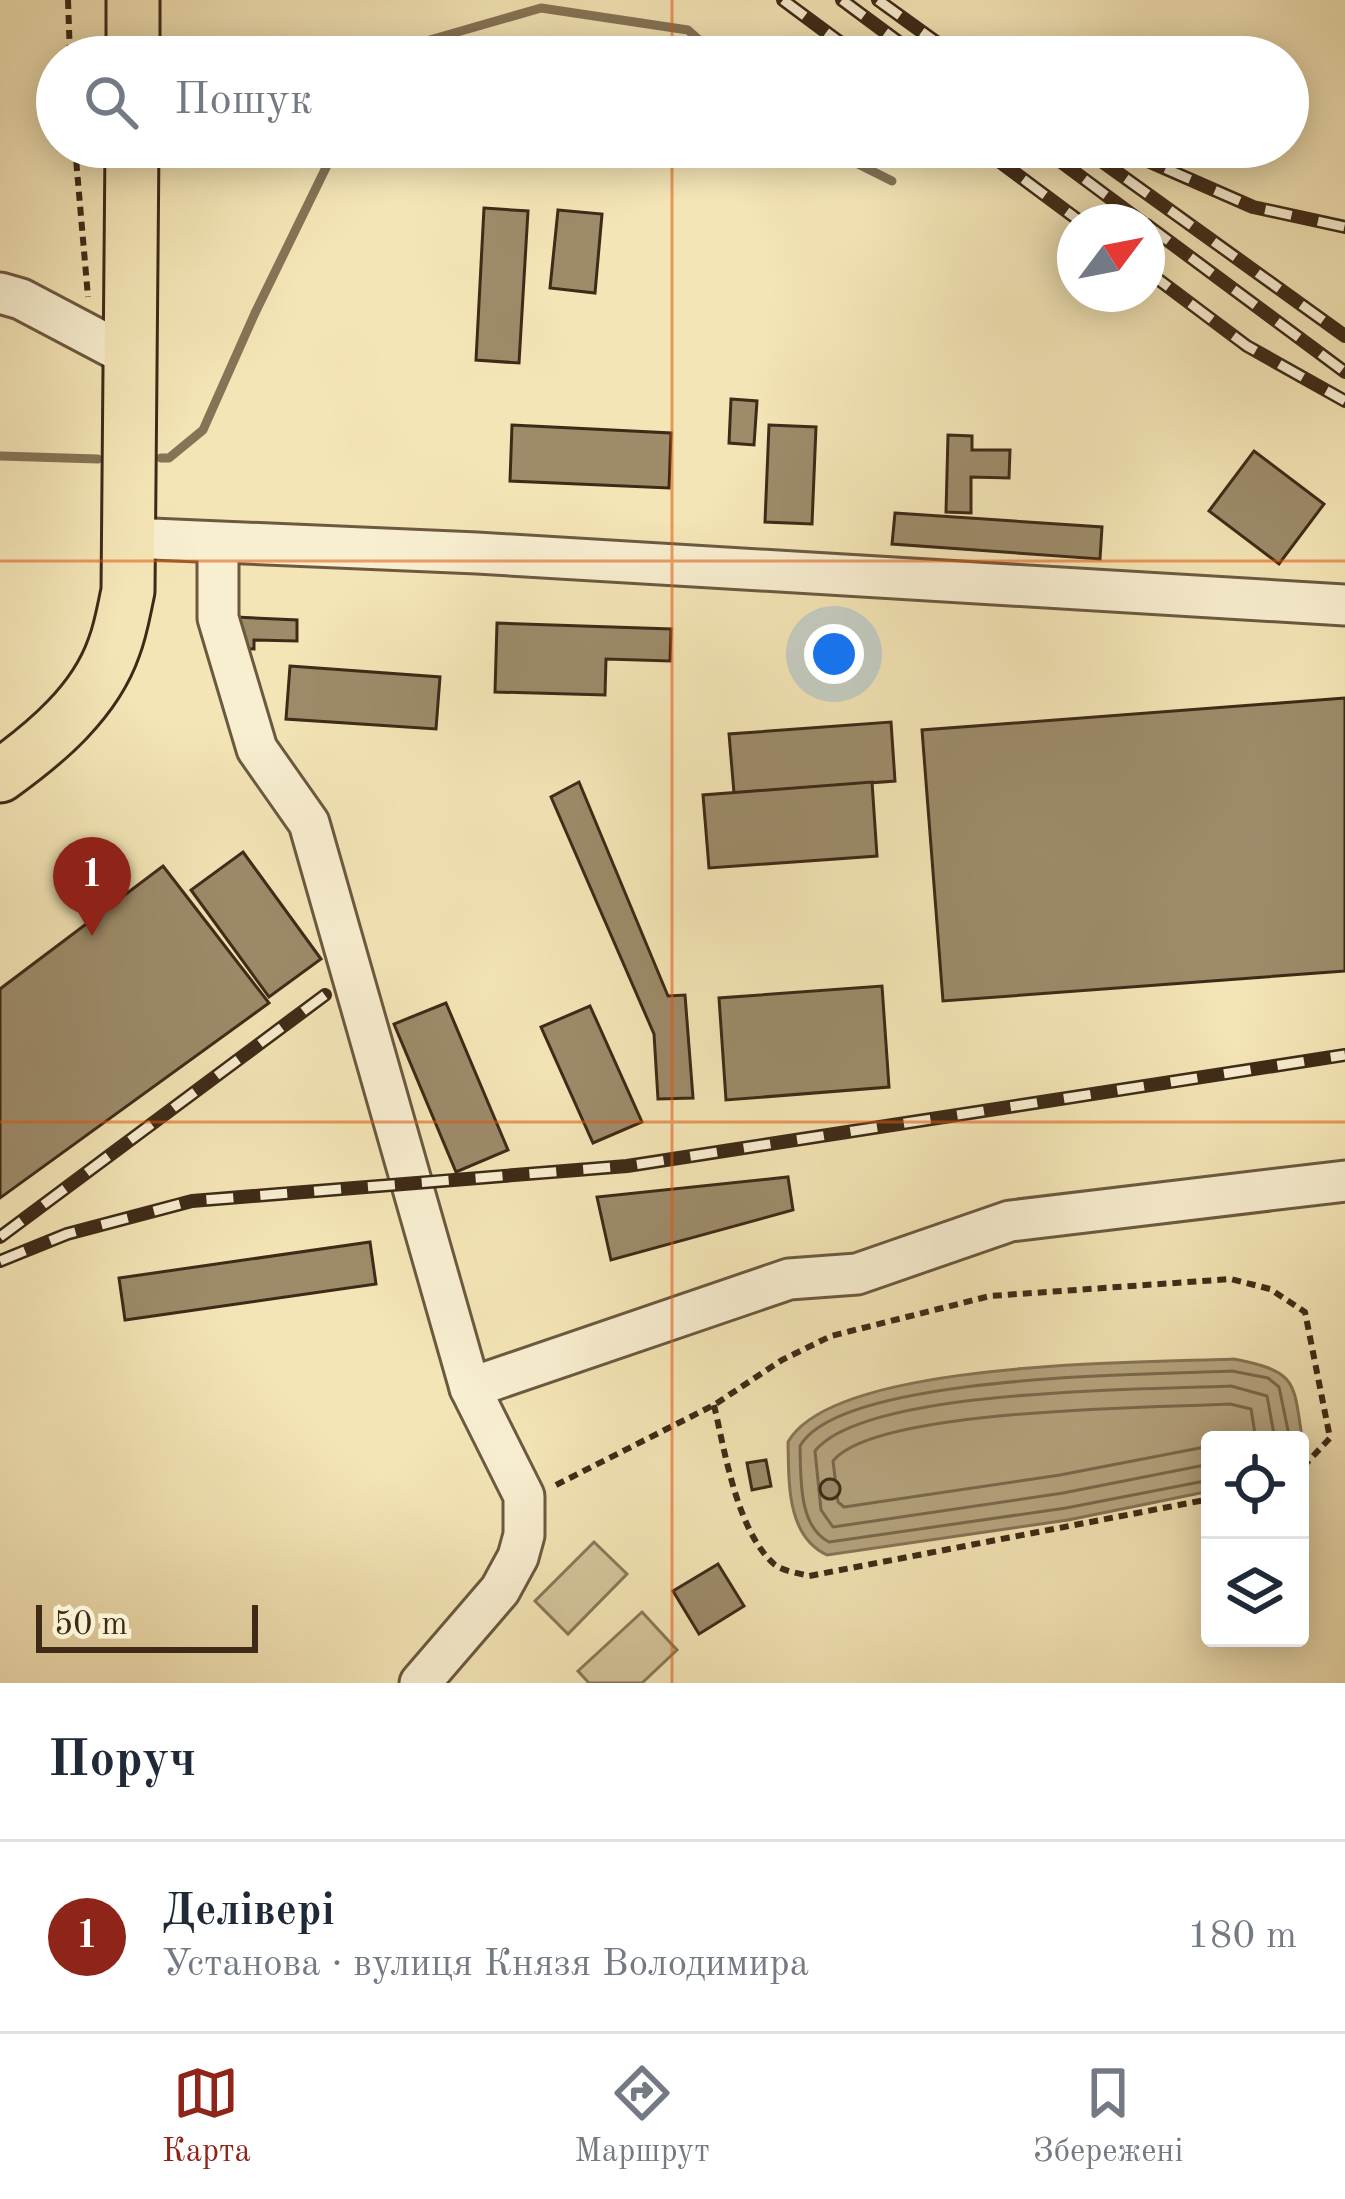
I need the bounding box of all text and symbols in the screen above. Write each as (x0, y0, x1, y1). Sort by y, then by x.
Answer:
search box (36, 36, 1309, 168)
icon: search (78, 69, 144, 135)
text: Пошук (174, 79, 313, 124)
north arrow (1057, 204, 1165, 312)
your location (804, 624, 864, 684)
pin: 1 (53, 837, 131, 936)
map controls (1201, 1431, 1309, 1647)
button: locate (1201, 1431, 1309, 1539)
button: layers (1201, 1539, 1309, 1647)
scale bar (36, 1599, 258, 1652)
text: 50 m (54, 1609, 128, 1642)
text: Поруч (48, 1736, 196, 1787)
text: Делівері (162, 1890, 335, 1935)
text: 1 (76, 1917, 98, 1956)
text: 180 m (1187, 1917, 1297, 1956)
text: Установа · вулиця Князя Володимира (162, 1945, 809, 1984)
tab: Карта (162, 2060, 251, 2173)
tab: Маршрут (574, 2060, 710, 2173)
tab: Збережені (1033, 2060, 1183, 2173)

